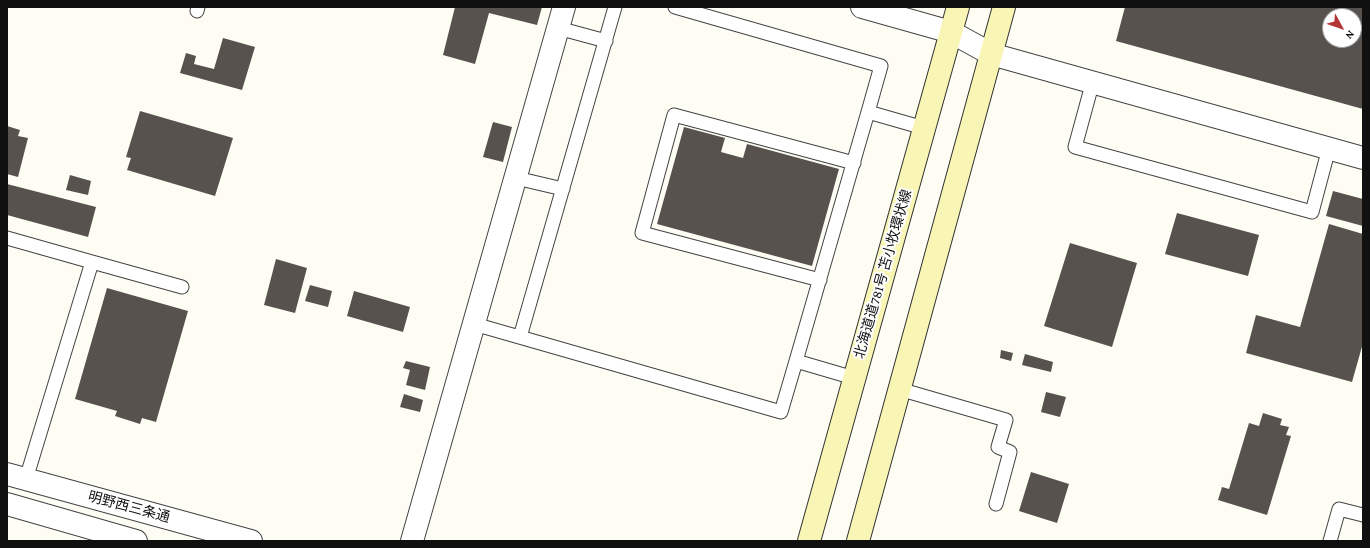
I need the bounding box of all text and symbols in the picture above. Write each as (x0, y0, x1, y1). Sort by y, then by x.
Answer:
north arrow (1322, 8, 1362, 48)
text: N (1343, 28, 1357, 42)
street label: 北海道道781号 苫小牧環状線 (851, 187, 915, 361)
street label: 明野西三条通 (86, 488, 172, 526)

